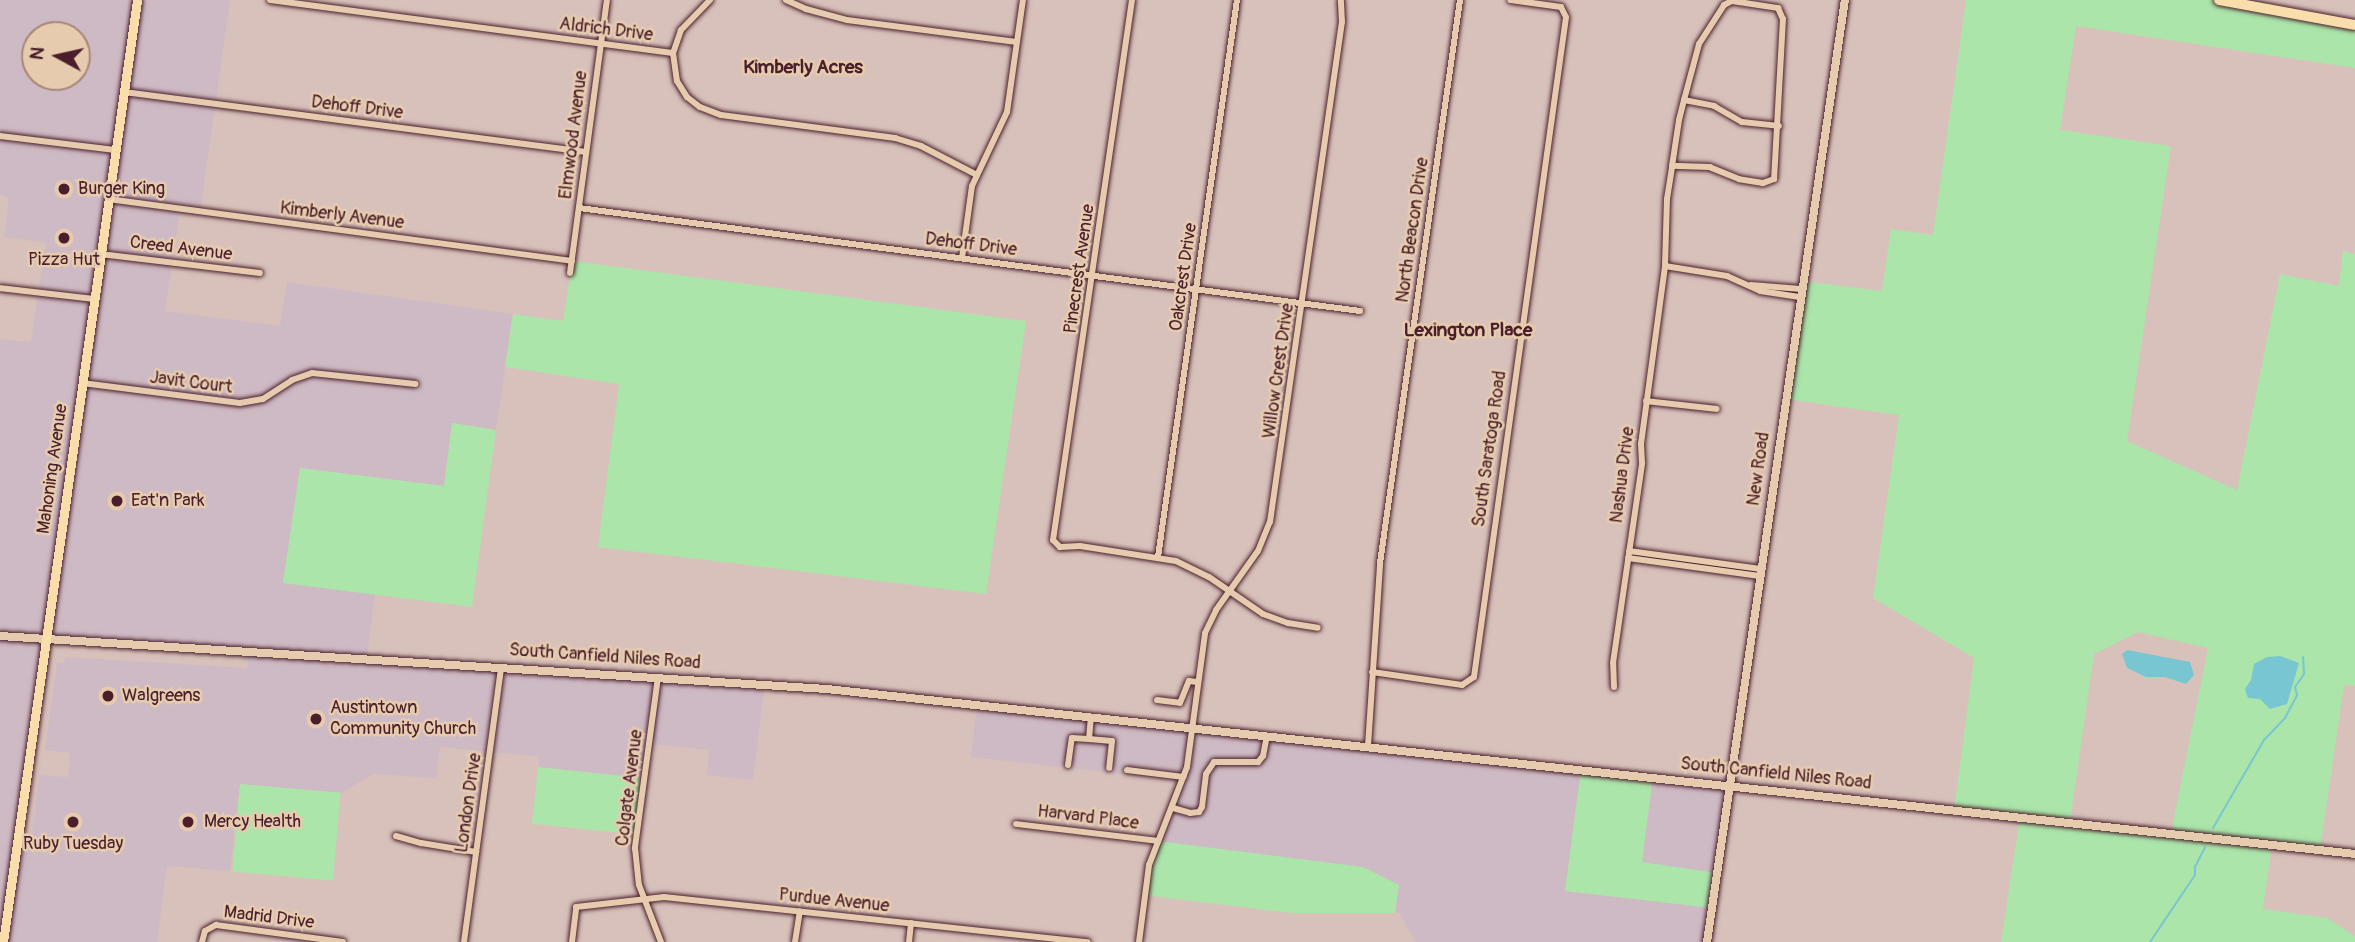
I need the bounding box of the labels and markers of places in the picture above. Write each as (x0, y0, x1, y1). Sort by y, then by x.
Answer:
place label: Burger King (78, 178, 165, 200)
marker: Burger King (56, 181, 72, 197)
marker: Pizza Hut (56, 230, 72, 246)
place label: Pizza Hut (28, 249, 100, 271)
place label: Eat'n Park (131, 490, 205, 512)
marker: Eat'n Park (109, 493, 125, 509)
place label: Walgreens (122, 685, 200, 707)
marker: Walgreens (100, 688, 116, 704)
place label: Austintown Community Church (330, 698, 476, 740)
marker: Austintown Community Church (308, 711, 324, 727)
place label: Mercy Health (204, 811, 301, 833)
marker: Mercy Health (178, 812, 198, 832)
marker: Ruby Tuesday (65, 814, 81, 830)
place label: Ruby Tuesday (23, 833, 123, 855)

